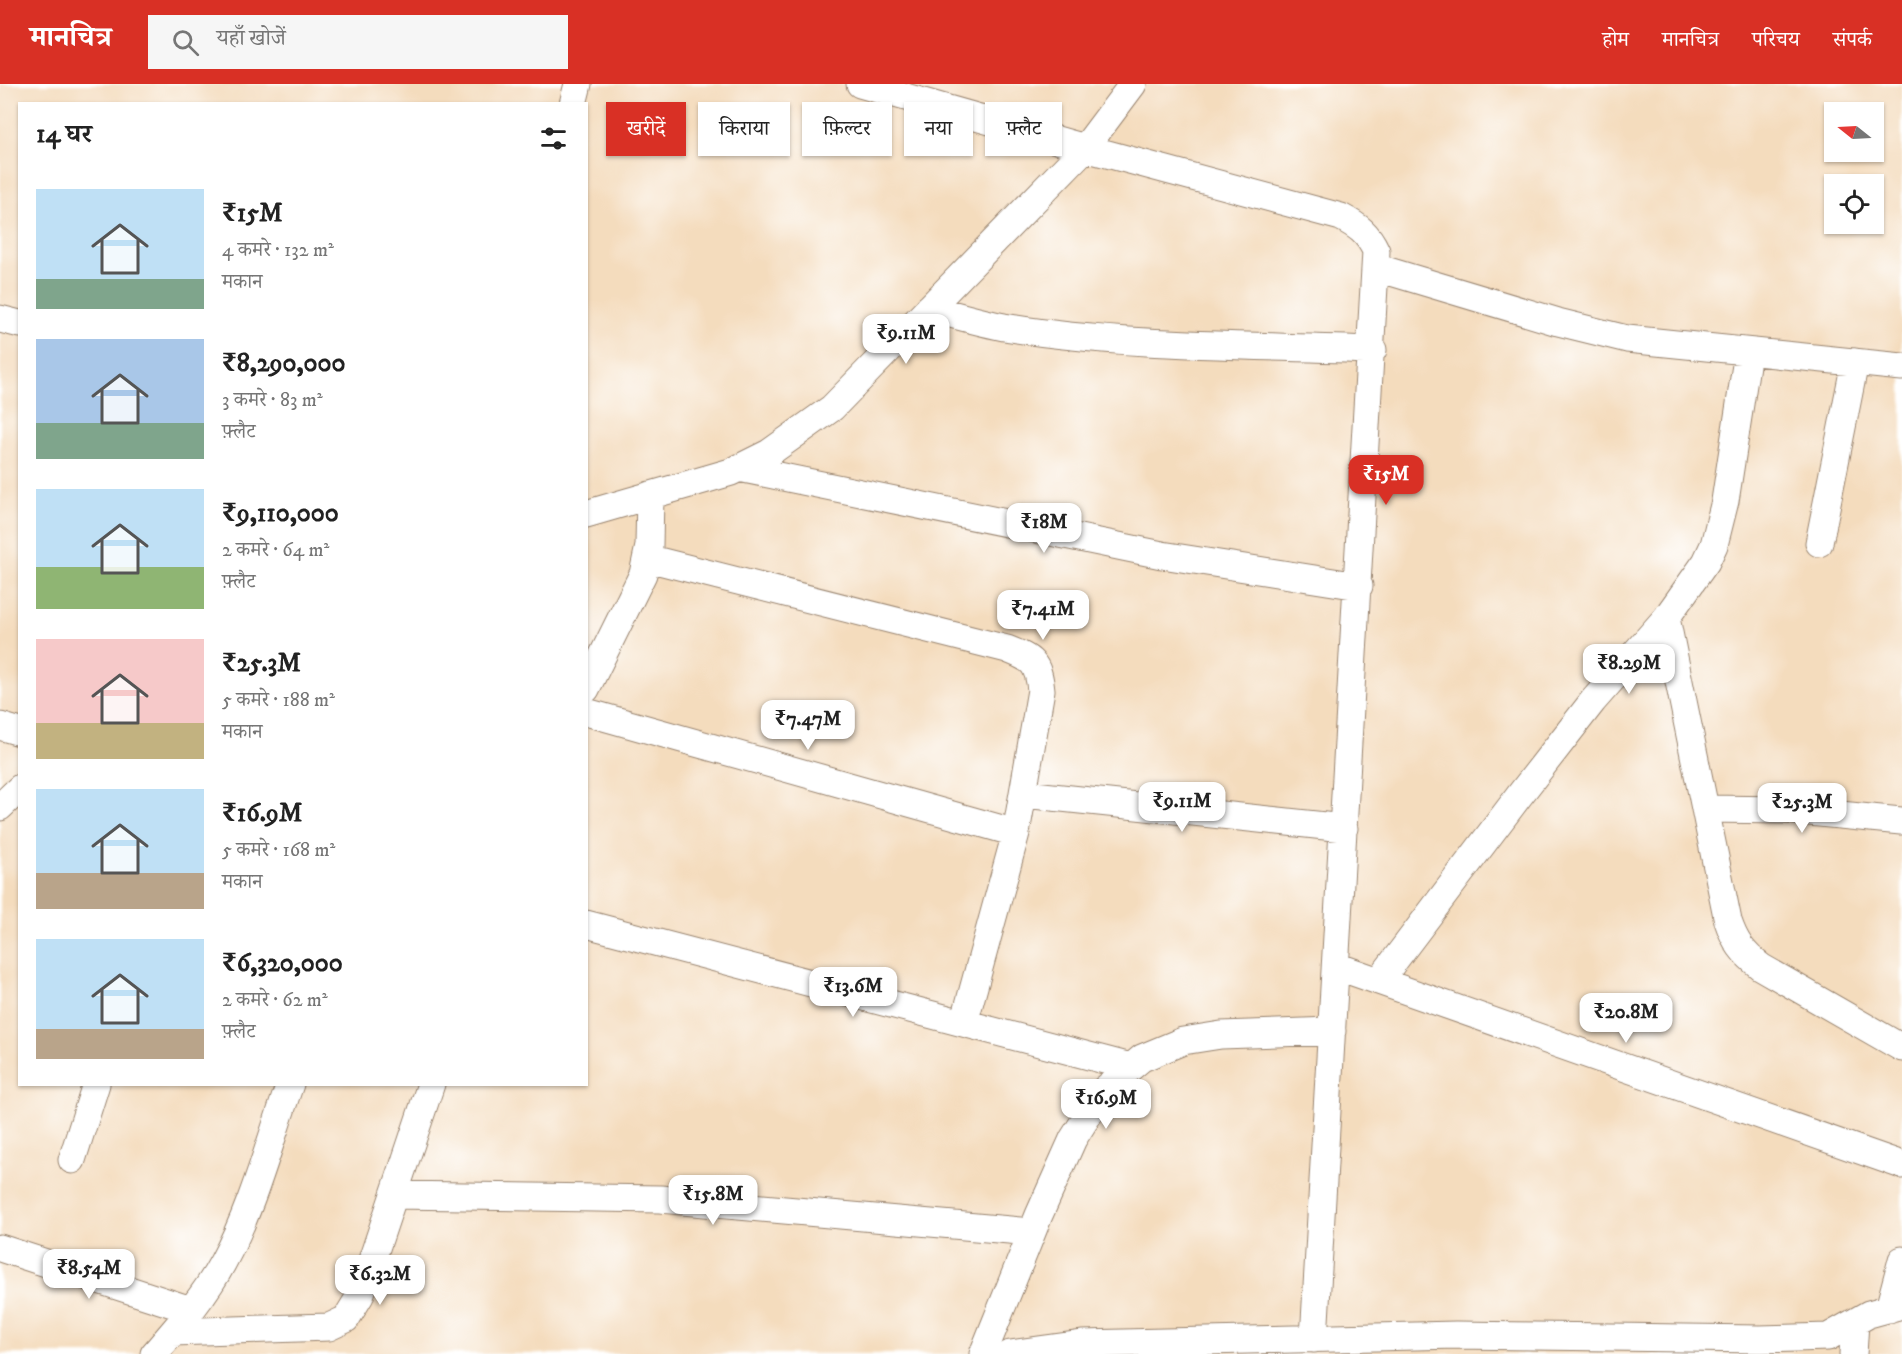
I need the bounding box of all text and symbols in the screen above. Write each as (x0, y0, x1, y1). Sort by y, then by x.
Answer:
search box (148, 15, 568, 69)
text: मानचित्र (30, 20, 112, 55)
text: यहाँ खोजें (217, 25, 286, 52)
icon: search (169, 26, 202, 59)
text: होम (1602, 27, 1629, 53)
text: मानचित्र (1662, 27, 1719, 53)
text: परिचय (1752, 27, 1800, 53)
text: संपर्क (1833, 27, 1872, 53)
chip: खरीदें (606, 102, 686, 156)
chip: किराया (698, 102, 790, 156)
chip: फ़िल्टर (802, 102, 892, 156)
chip: नया (904, 102, 973, 156)
chip: फ़्लैट (985, 102, 1062, 156)
north arrow (1824, 102, 1884, 162)
map controls (1824, 102, 1884, 234)
text: 14 घर (36, 118, 92, 151)
icon: filters (537, 122, 570, 155)
button: locate (1824, 174, 1884, 234)
text: ₹15M (222, 197, 283, 230)
icon: home (84, 213, 156, 285)
text: 4 कमरे · 132 m² (222, 238, 334, 263)
text: मकान (222, 270, 263, 295)
pin: ₹9.11M (857, 314, 955, 365)
text: ₹9.11M (877, 321, 936, 346)
text: ₹8,290,000 (222, 347, 345, 380)
icon: home (84, 363, 156, 435)
text: 3 कमरे · 83 m² (222, 388, 323, 413)
text: फ़्लैट (222, 420, 255, 445)
pin: ₹15M (1350, 455, 1422, 506)
text: ₹15M (1363, 462, 1409, 487)
text: ₹9,110,000 (222, 497, 339, 530)
pin: ₹18M (1008, 503, 1080, 554)
text: ₹18M (1021, 510, 1067, 535)
icon: home (84, 513, 156, 585)
text: 2 कमरे · 64 m² (222, 538, 329, 563)
text: फ़्लैट (222, 570, 255, 595)
pin: ₹7.41M (994, 590, 1092, 641)
text: ₹7.41M (1011, 597, 1075, 622)
pin: ₹8.29M (1580, 644, 1678, 695)
text: ₹25.3M (222, 647, 301, 680)
text: ₹8.29M (1597, 651, 1661, 676)
icon: home (84, 663, 156, 735)
text: 5 कमरे · 188 m² (222, 688, 335, 713)
pin: ₹7.47M (759, 700, 857, 751)
text: ₹7.47M (775, 707, 841, 732)
text: मकान (222, 720, 263, 745)
pin: ₹9.11M (1133, 782, 1231, 833)
pin: ₹25.3M (1753, 783, 1851, 834)
text: ₹9.11M (1153, 789, 1212, 814)
text: ₹25.3M (1772, 790, 1832, 815)
text: ₹16.9M (222, 797, 303, 830)
icon: home (84, 813, 156, 885)
text: 5 कमरे · 168 m² (222, 838, 335, 863)
text: मकान (222, 870, 263, 895)
text: ₹6,320,000 (222, 947, 343, 980)
icon: home (84, 963, 156, 1035)
pin: ₹13.6M (804, 967, 902, 1018)
text: ₹13.6M (823, 974, 883, 999)
text: 2 कमरे · 62 m² (222, 988, 328, 1013)
pin: ₹20.8M (1577, 993, 1675, 1044)
text: ₹20.8M (1594, 1000, 1658, 1025)
text: फ़्लैट (222, 1020, 255, 1045)
pin: ₹16.9M (1057, 1079, 1155, 1130)
text: ₹16.9M (1075, 1086, 1137, 1111)
pin: ₹15.8M (664, 1175, 762, 1226)
text: ₹15.8M (683, 1182, 743, 1207)
pin: ₹8.54M (40, 1249, 138, 1300)
pin: ₹6.32M (331, 1255, 429, 1306)
text: ₹8.54M (57, 1256, 121, 1281)
text: ₹6.32M (349, 1262, 411, 1287)

